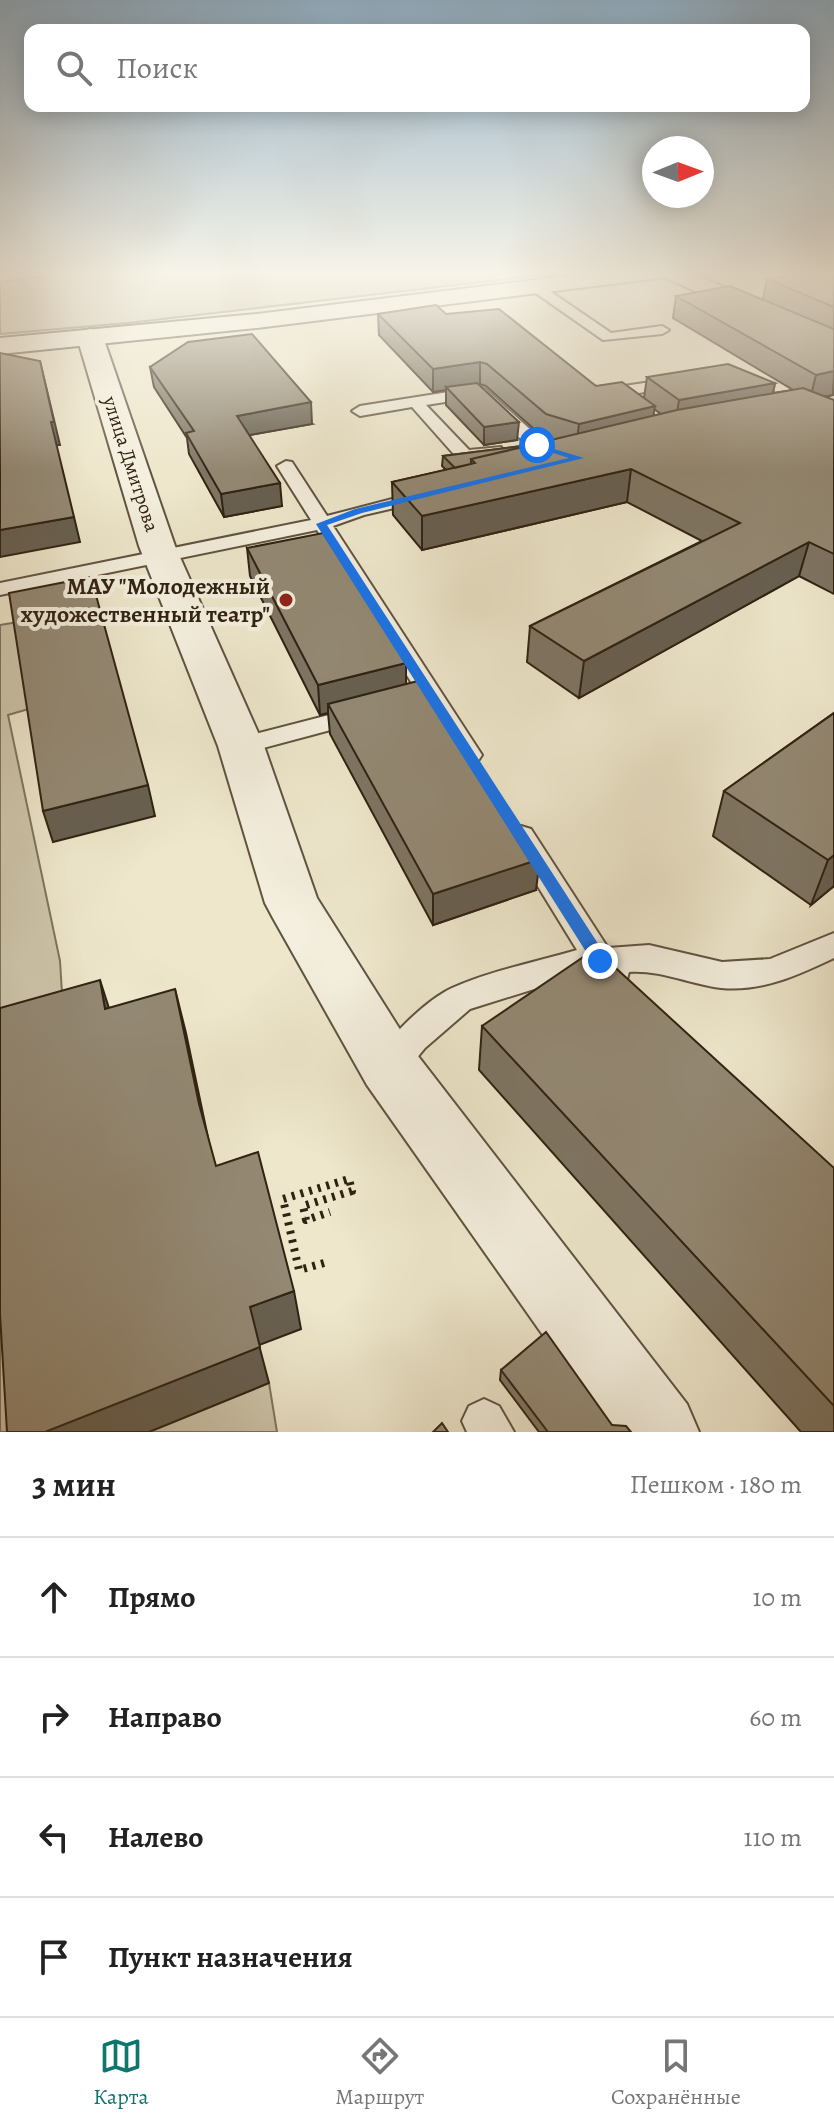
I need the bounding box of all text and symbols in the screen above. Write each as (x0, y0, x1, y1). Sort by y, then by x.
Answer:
search box (24, 24, 810, 112)
icon: search (52, 46, 96, 90)
text: Поиск (116, 48, 198, 88)
north arrow (642, 136, 714, 208)
street label: улица Дмитрова (96, 392, 166, 536)
route start (519, 427, 555, 463)
place label: МАУ "Молодежный художественный театр" (21, 570, 270, 630)
marker: МАУ "Молодежный художественный театр" (277, 591, 295, 609)
route end (582, 943, 618, 979)
text: 3 мин (32, 1461, 116, 1508)
text: Пешком · 180 m (630, 1467, 802, 1502)
icon: ahead (32, 1575, 76, 1619)
text: Прямо (108, 1577, 195, 1617)
text: 10 m (752, 1580, 802, 1615)
icon: right (32, 1695, 76, 1739)
text: Направо (108, 1697, 222, 1737)
text: 60 m (749, 1700, 802, 1735)
icon: left (32, 1815, 76, 1859)
text: Налево (108, 1817, 203, 1857)
text: 110 m (744, 1820, 802, 1855)
icon: arrive (32, 1935, 76, 1979)
text: Пункт назначения (108, 1937, 353, 1977)
tab: Карта (93, 2034, 149, 2112)
tab: Маршрут (335, 2034, 424, 2112)
tab: Сохранённые (611, 2034, 741, 2112)

